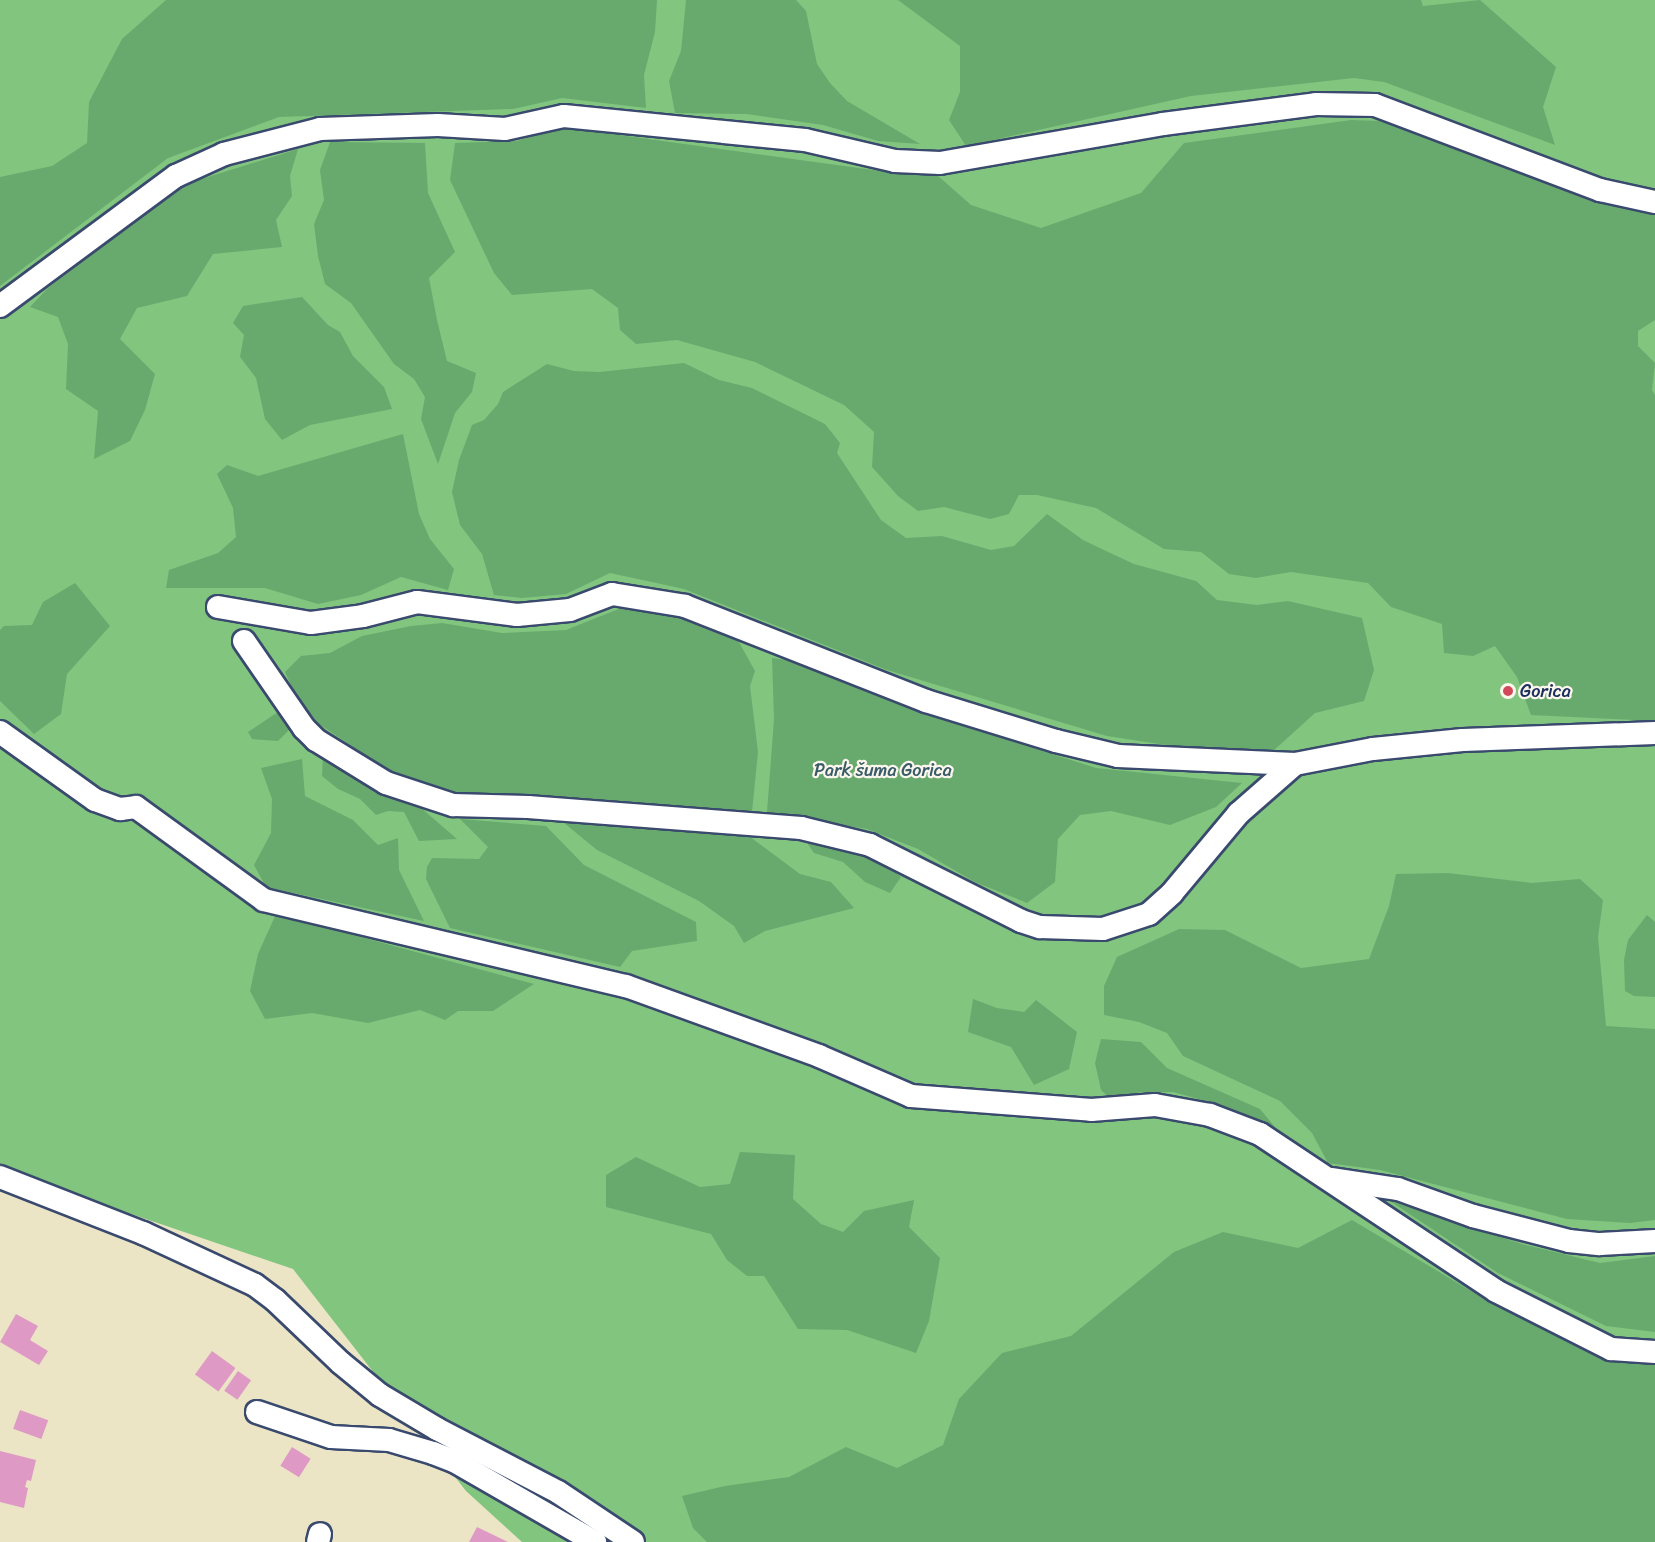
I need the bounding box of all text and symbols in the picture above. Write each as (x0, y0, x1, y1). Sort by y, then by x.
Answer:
place label: Gorica (1520, 680, 1571, 702)
marker: Gorica (1501, 684, 1515, 698)
park label: Park šuma Gorica (814, 759, 952, 781)

